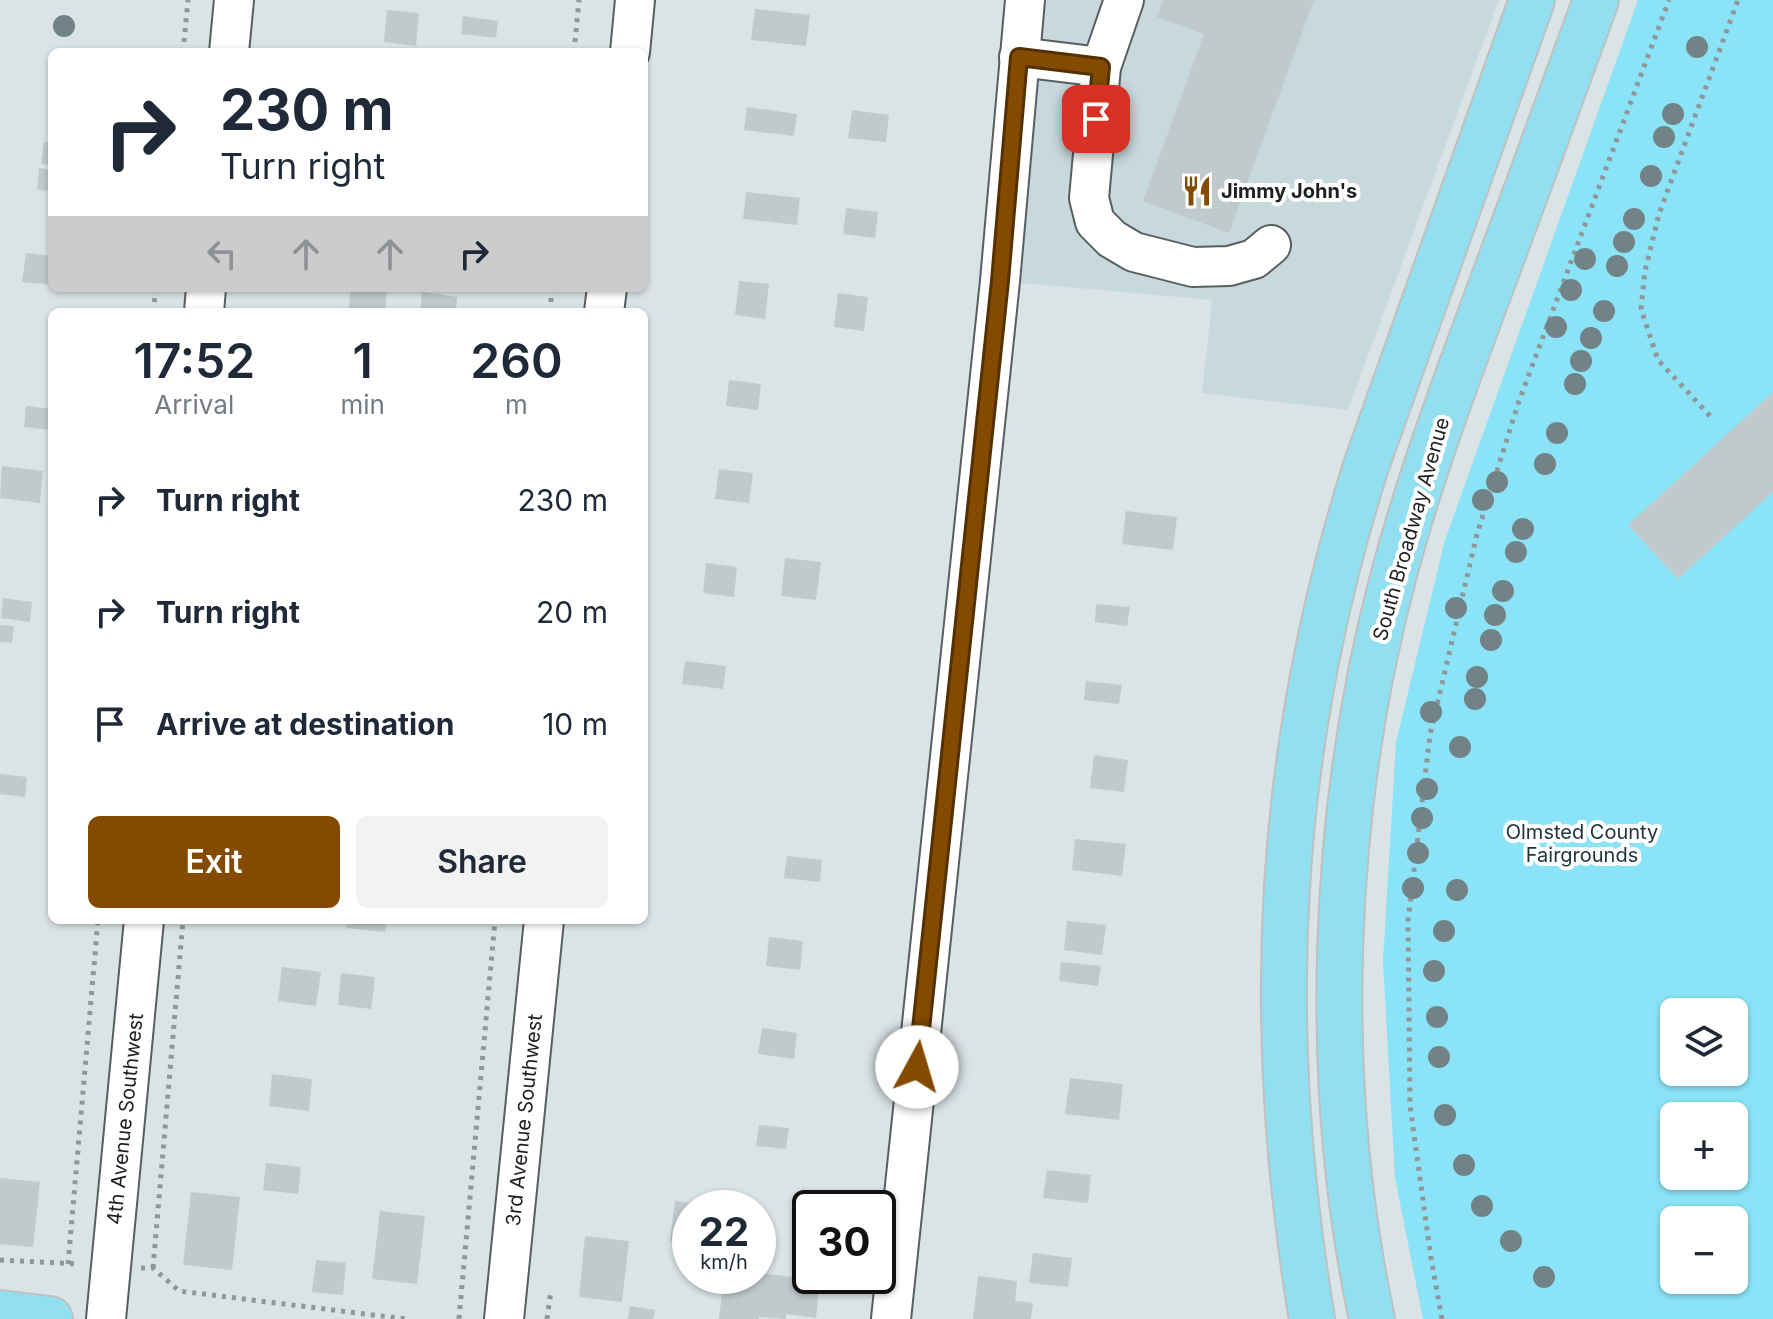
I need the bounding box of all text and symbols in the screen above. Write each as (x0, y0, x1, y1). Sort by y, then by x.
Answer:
text: 230 m (220, 76, 394, 144)
icon: right (88, 80, 192, 184)
pin (1062, 85, 1130, 153)
icon: arrive (1074, 97, 1118, 141)
text: Turn right (220, 144, 385, 188)
restaurant icon: Jimmy John's (1180, 174, 1214, 208)
place label: Jimmy John's (1221, 179, 1357, 203)
icon: left (200, 232, 244, 276)
icon: ahead (284, 232, 328, 276)
icon: ahead (368, 232, 412, 276)
icon: right (452, 232, 496, 276)
text: 17:52 (133, 331, 255, 390)
text: 1 (353, 331, 373, 390)
text: 260 (470, 331, 563, 390)
text: Arrival (154, 389, 234, 420)
text: min (340, 389, 385, 420)
text: m (505, 389, 528, 420)
street label: South Broadway Avenue (1368, 415, 1454, 643)
icon: right (88, 478, 132, 522)
text: Turn right (156, 482, 300, 518)
text: 230 m (518, 482, 608, 518)
icon: right (88, 590, 132, 634)
text: Turn right (156, 594, 300, 630)
text: 20 m (536, 594, 608, 630)
icon: arrive (88, 702, 132, 746)
text: Arrive at destination (156, 706, 454, 742)
text: 10 m (542, 706, 608, 742)
button: Exit (88, 816, 340, 908)
button: Share (356, 816, 608, 908)
park label: Olmsted County Fairgrounds (1506, 820, 1658, 867)
map controls (1660, 998, 1748, 1294)
button: layers (1660, 998, 1748, 1086)
street label: 4th Avenue Southwest (102, 1012, 148, 1226)
street label: 3rd Avenue Southwest (501, 1012, 547, 1227)
position arrow (875, 1025, 959, 1109)
button: + (1660, 1102, 1748, 1190)
speed limit sign: 30 (792, 1190, 896, 1294)
button: − (1660, 1206, 1748, 1294)
text: 22 (699, 1207, 749, 1256)
text: km/h (700, 1250, 748, 1274)

